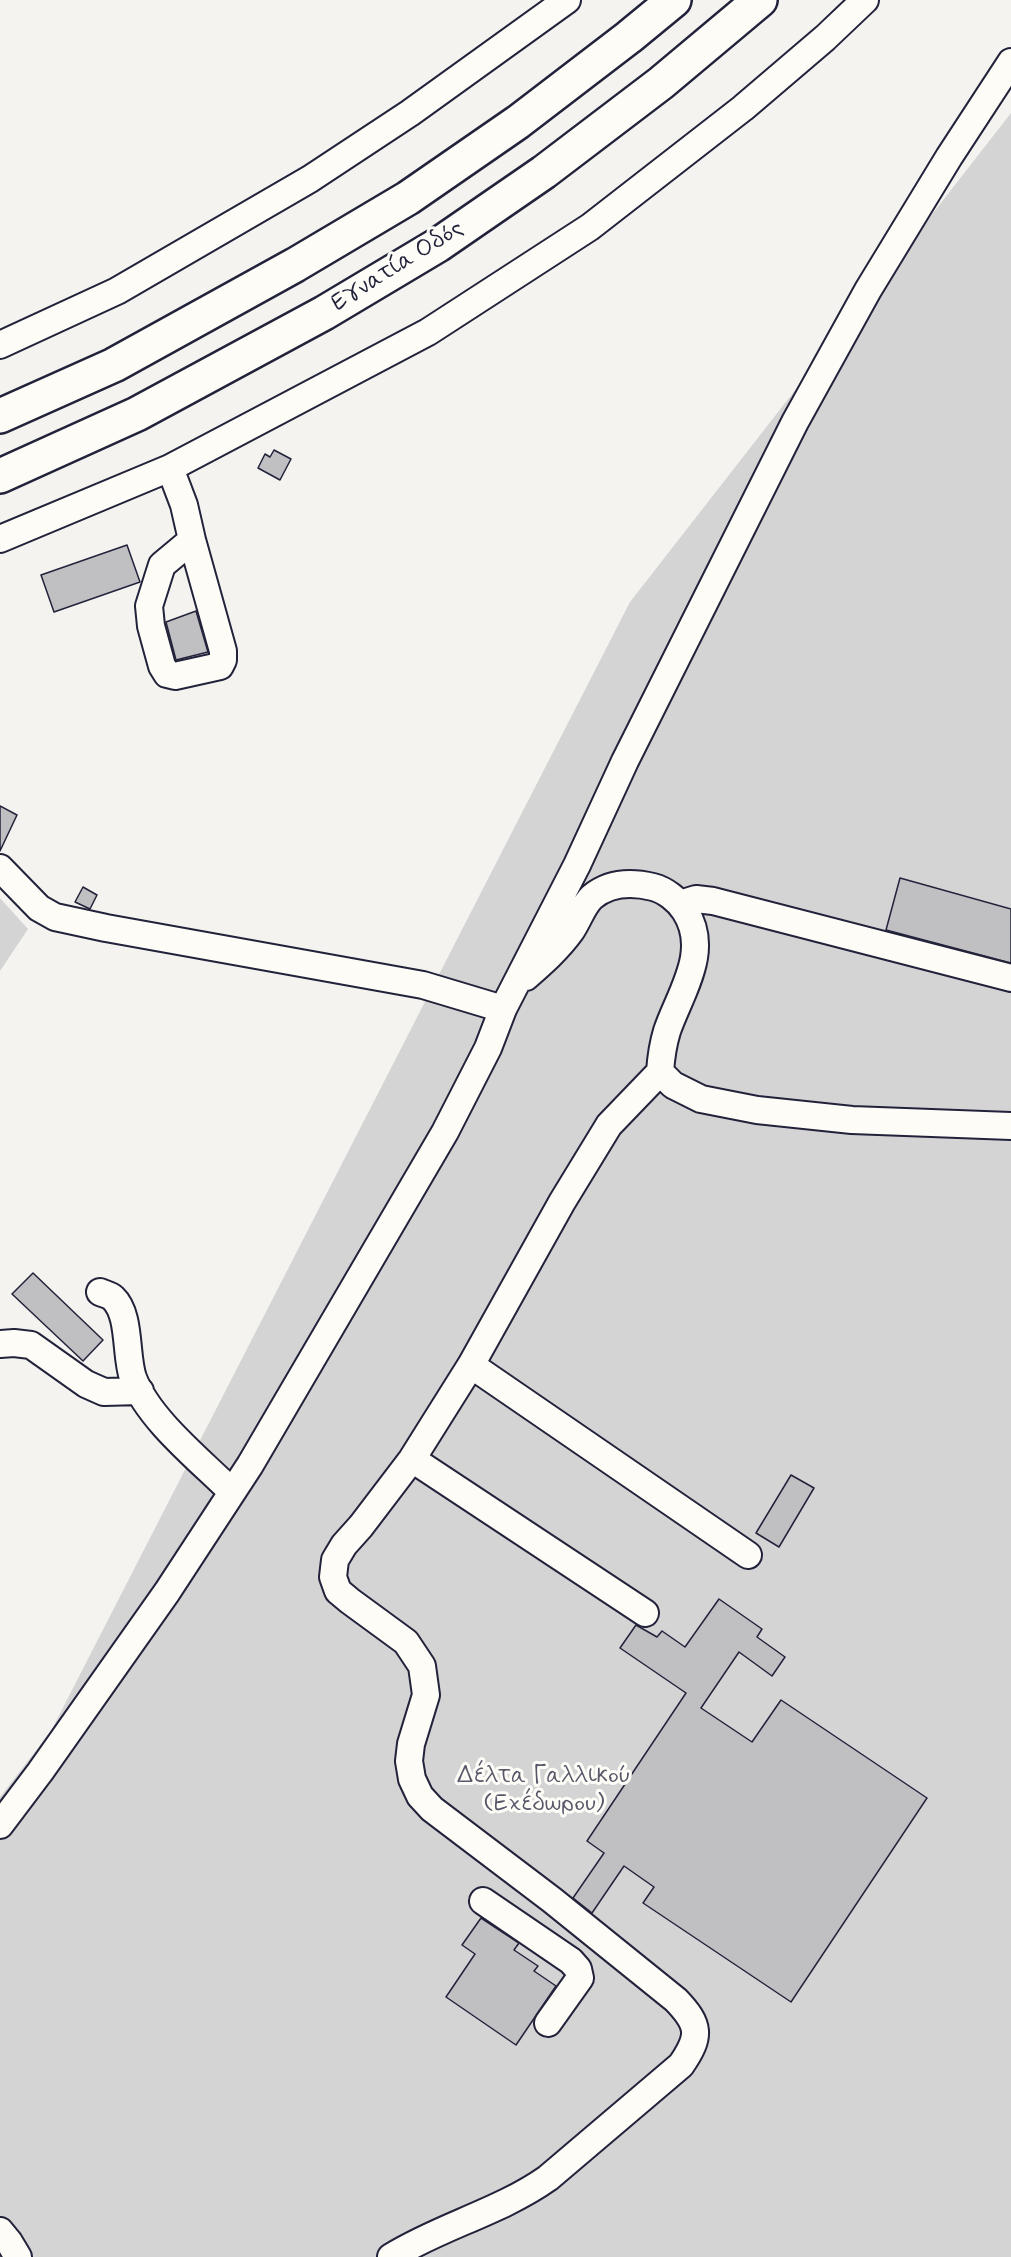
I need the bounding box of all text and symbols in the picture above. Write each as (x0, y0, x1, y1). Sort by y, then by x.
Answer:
street label: Εγνατία Οδός (327, 215, 469, 319)
park label: Δέλτα Γαλλικού (Εχέδωρου) (457, 1763, 631, 1819)

